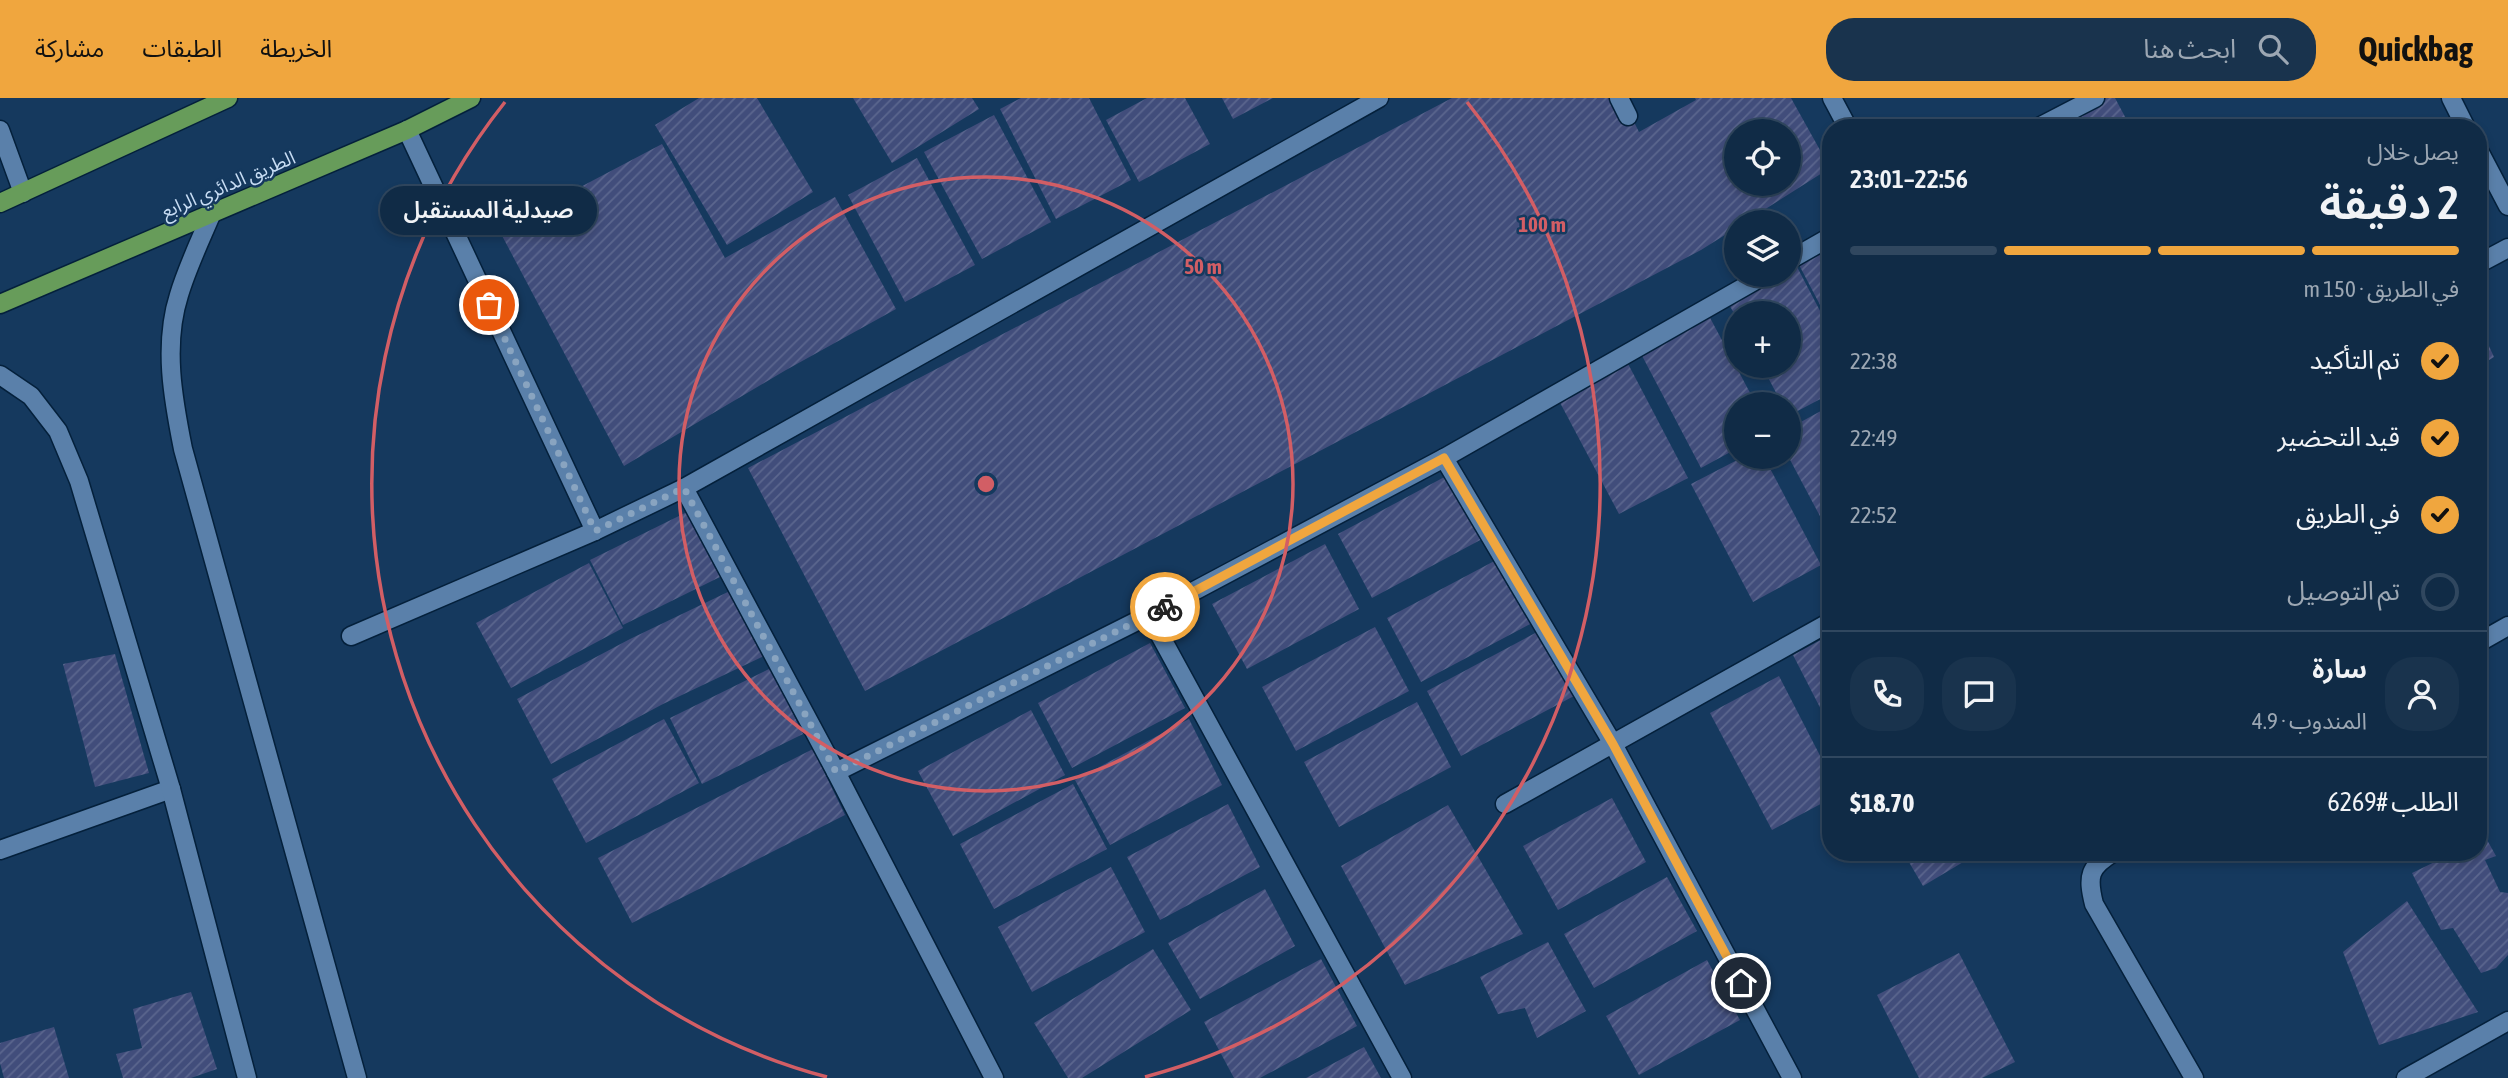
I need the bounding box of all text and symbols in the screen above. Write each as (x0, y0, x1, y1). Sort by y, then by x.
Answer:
search box (1826, 18, 2316, 81)
icon: search (2254, 30, 2292, 68)
text: Quickbag (2358, 30, 2473, 68)
text: ابحث هنا (2143, 34, 2236, 64)
text: مشاركة (35, 35, 104, 62)
text: الطبقات (142, 35, 222, 62)
text: الخريطة (260, 35, 332, 62)
map controls (1724, 119, 1801, 469)
button: locate (1724, 119, 1801, 196)
text: يصل خلال (2367, 139, 2459, 165)
street label: الطريق الدائري الرابع (158, 146, 300, 226)
text: 22:56–23:01 (1850, 164, 1968, 194)
text: 2 دقيقة (2319, 176, 2459, 229)
callout: صيدلية المستقبل (380, 186, 598, 235)
text: صيدلية المستقبل (403, 197, 574, 223)
button: layers (1724, 210, 1801, 287)
text: 100 m (1518, 212, 1566, 236)
text: 50 m (1184, 254, 1222, 278)
pin (459, 275, 519, 335)
text: في الطريق · 150 m (2304, 276, 2459, 302)
icon: bag (470, 286, 508, 324)
button: + (1724, 301, 1801, 378)
icon: check (2421, 342, 2459, 380)
text: تم التأكيد (2310, 345, 2400, 375)
text: 22:38 (1850, 348, 1897, 374)
button: − (1724, 392, 1801, 469)
icon: check (2421, 419, 2459, 457)
text: قيد التحضير (2277, 422, 2400, 452)
text: 22:49 (1850, 425, 1897, 451)
centre of rings (974, 472, 998, 496)
icon: check (2421, 496, 2459, 534)
text: في الطريق (2296, 499, 2400, 529)
text: 22:52 (1850, 502, 1897, 528)
courier (1130, 572, 1200, 642)
text: تم التوصيل (2287, 576, 2400, 606)
icon: bike (1146, 588, 1184, 626)
text: سارة (2312, 654, 2367, 684)
button: phone (1850, 657, 1924, 731)
button: chat (1942, 657, 2016, 731)
button: person (2385, 657, 2459, 731)
text: المندوب · 4.9 (2252, 708, 2367, 734)
text: الطلب #6269 (2327, 787, 2459, 817)
text: $18.70 (1850, 788, 1914, 818)
pin (1711, 953, 1771, 1013)
icon: home (1722, 964, 1760, 1002)

